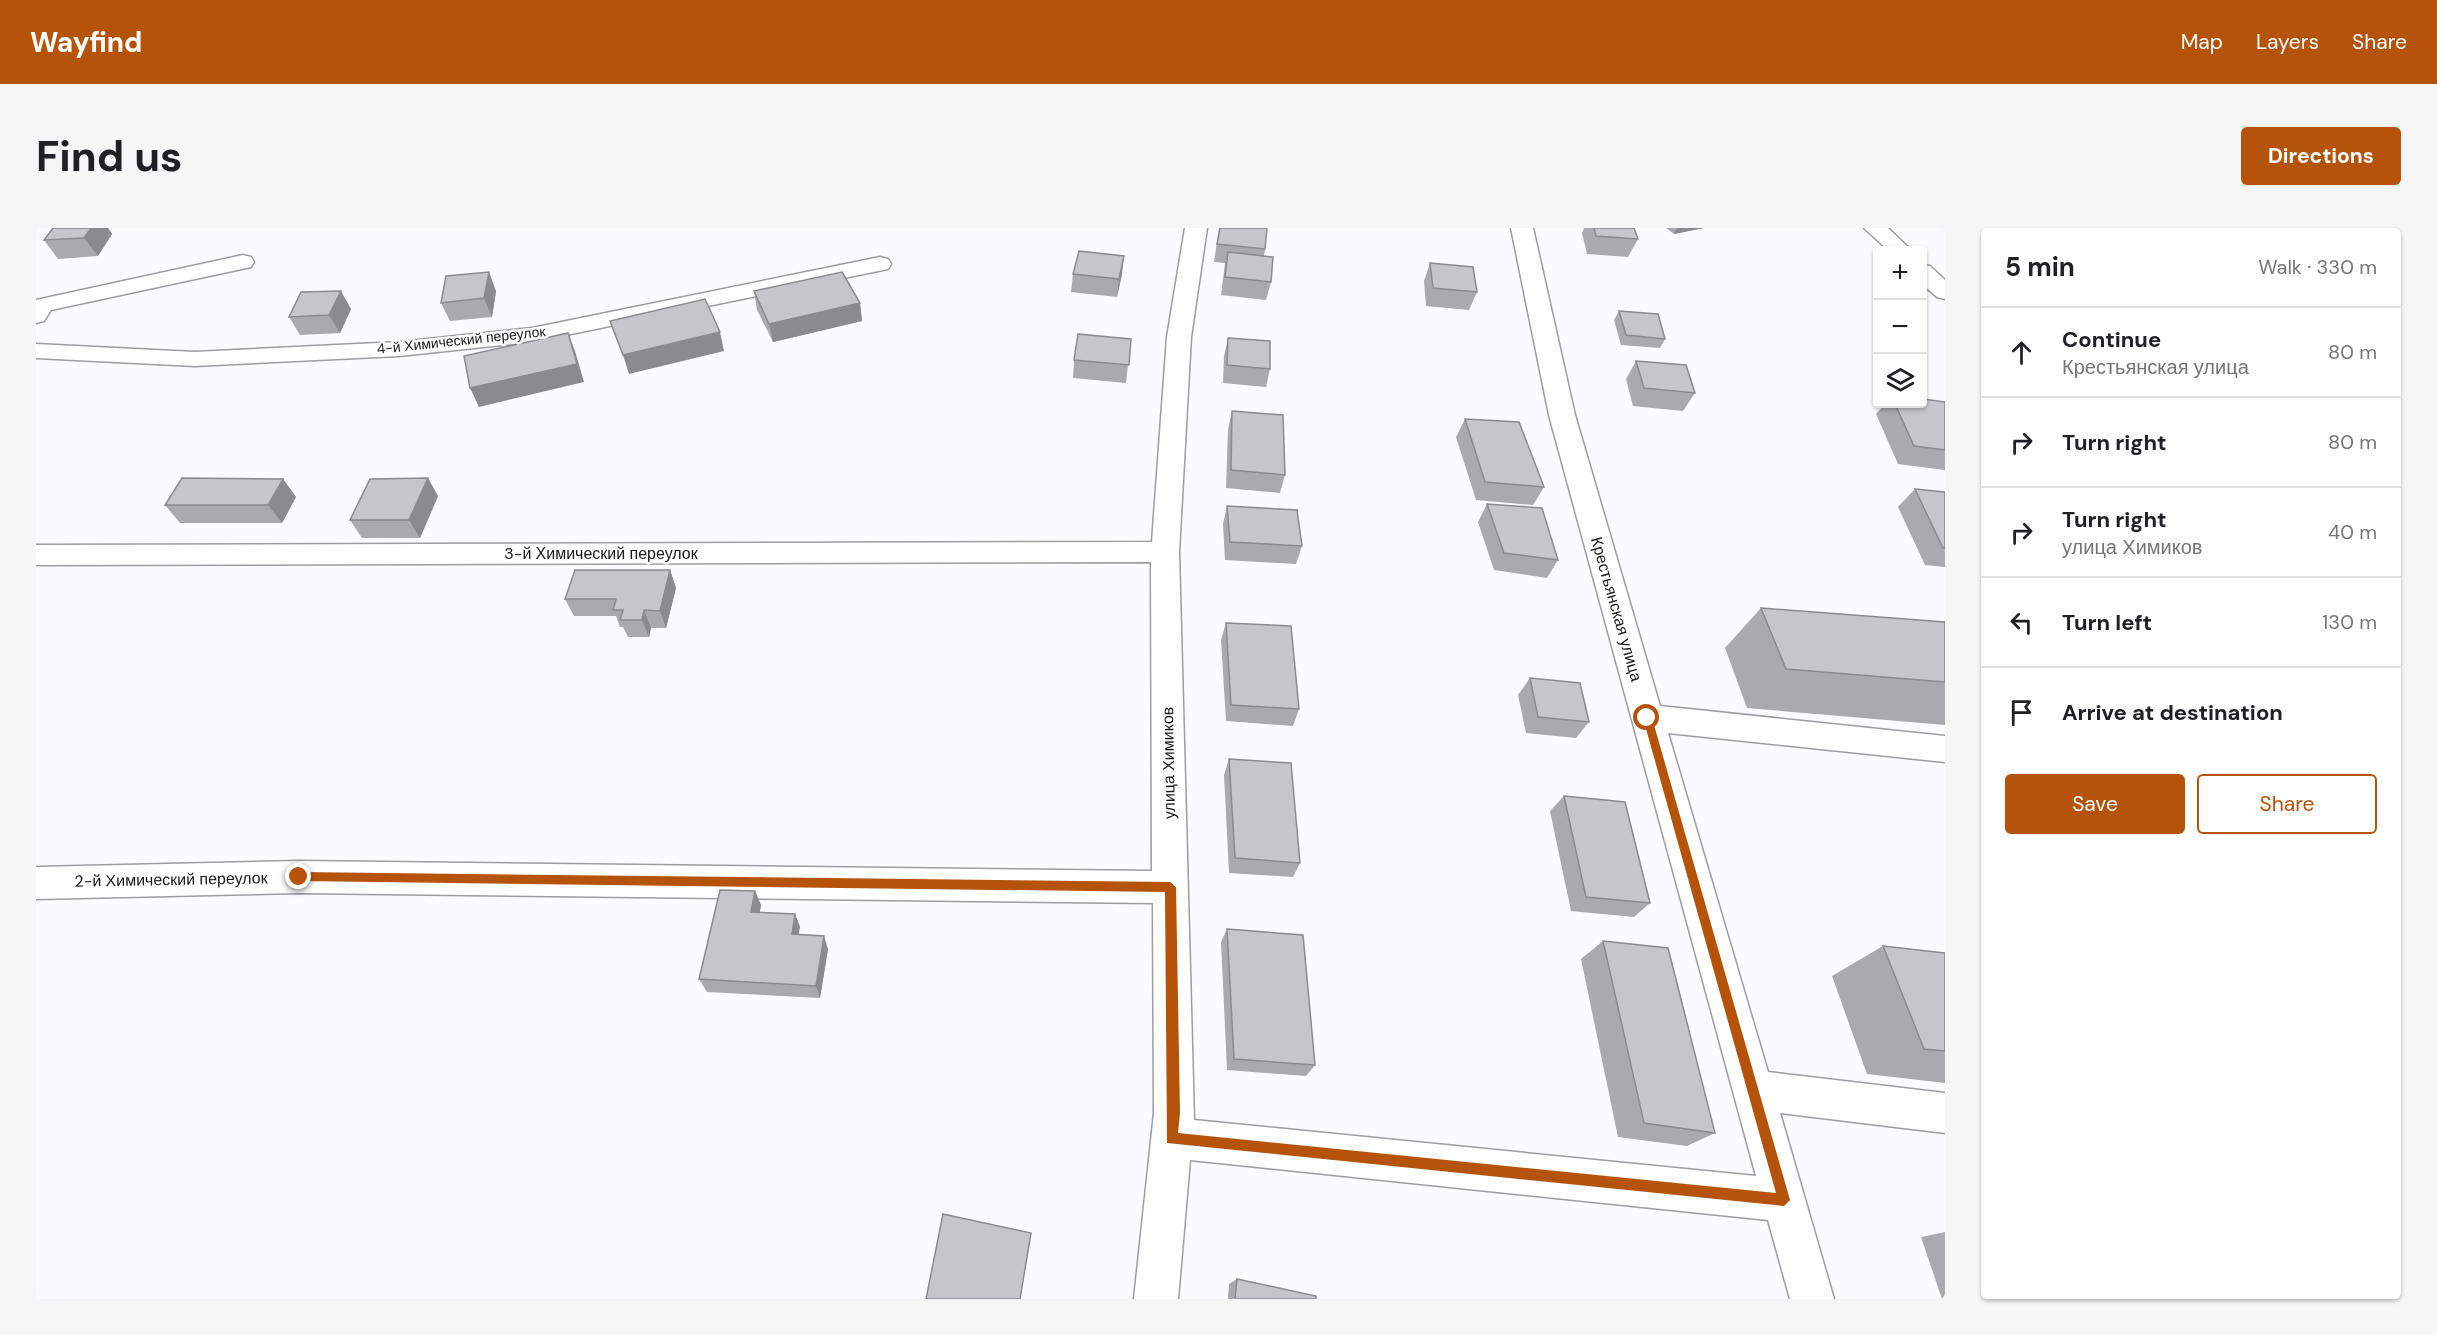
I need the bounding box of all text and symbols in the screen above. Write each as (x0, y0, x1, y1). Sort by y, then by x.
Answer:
text: Wayfind (30, 24, 142, 61)
text: Map (2181, 28, 2223, 56)
text: Layers (2256, 28, 2319, 56)
text: Share (2352, 28, 2407, 56)
button: Directions (2241, 127, 2401, 185)
text: Find us (36, 129, 182, 184)
map controls (1873, 246, 1927, 408)
button: + (1873, 246, 1927, 300)
text: 5 min (2005, 250, 2075, 284)
text: Walk · 330 m (2258, 254, 2377, 280)
button: − (1873, 300, 1927, 354)
street label: 4-й Химический переулок (376, 322, 547, 358)
text: Continue (2062, 325, 2161, 354)
icon: ahead (2005, 336, 2038, 369)
text: 80 m (2328, 339, 2377, 365)
button: layers (1873, 354, 1927, 408)
text: Крестьянская улица (2062, 354, 2249, 380)
icon: right (2005, 426, 2038, 459)
text: Turn right (2062, 428, 2167, 457)
text: 80 m (2328, 429, 2377, 455)
text: Turn right (2062, 505, 2167, 534)
icon: right (2005, 516, 2038, 549)
text: 40 m (2328, 519, 2377, 545)
street label: Крестьянская улица (1586, 534, 1647, 684)
text: улица Химиков (2062, 534, 2202, 560)
street label: 3-й Химический переулок (504, 543, 699, 564)
icon: left (2005, 606, 2038, 639)
text: Turn left (2062, 608, 2152, 637)
text: 130 m (2322, 609, 2377, 635)
icon: arrive (2005, 696, 2038, 729)
text: Arrive at destination (2062, 698, 2283, 727)
route start (1633, 704, 1659, 730)
street label: улица Химиков (1157, 707, 1180, 819)
button: Save (2005, 774, 2185, 834)
button: Share (2197, 774, 2377, 834)
route end (285, 863, 311, 889)
street label: 2-й Химический переулок (74, 867, 269, 892)

